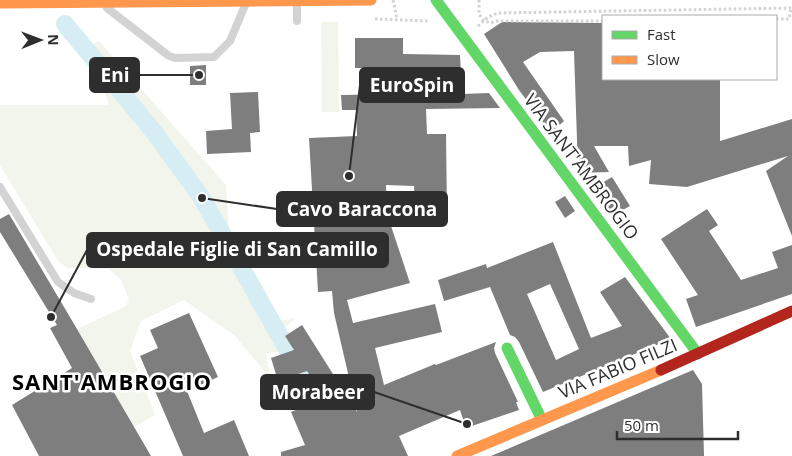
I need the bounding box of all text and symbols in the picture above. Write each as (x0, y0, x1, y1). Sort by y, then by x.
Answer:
north arrow (15, 15, 65, 65)
legend (602, 15, 777, 80)
text: Fast (647, 24, 676, 44)
text: N (44, 34, 63, 46)
text: Slow (647, 49, 680, 69)
callout: Eni (90, 58, 139, 92)
text: Eni (101, 62, 129, 88)
callout: EuroSpin (360, 68, 464, 102)
text: EuroSpin (370, 72, 454, 98)
street label: VIA SANT'AMBROGIO (519, 89, 645, 244)
callout: Cavo Baraccona (277, 192, 447, 226)
text: Cavo Baraccona (287, 196, 437, 222)
callout: Ospedale Figlie di San Camillo (87, 233, 388, 267)
text: Ospedale Figlie di San Camillo (96, 236, 378, 262)
street label: VIA FABIO FILZI (555, 332, 681, 404)
district label: SANT'AMBROGIO (12, 366, 212, 396)
callout: Morabeer (261, 375, 374, 409)
text: Morabeer (272, 379, 365, 405)
scale bar (617, 408, 738, 440)
text: 50 m (624, 415, 659, 435)

